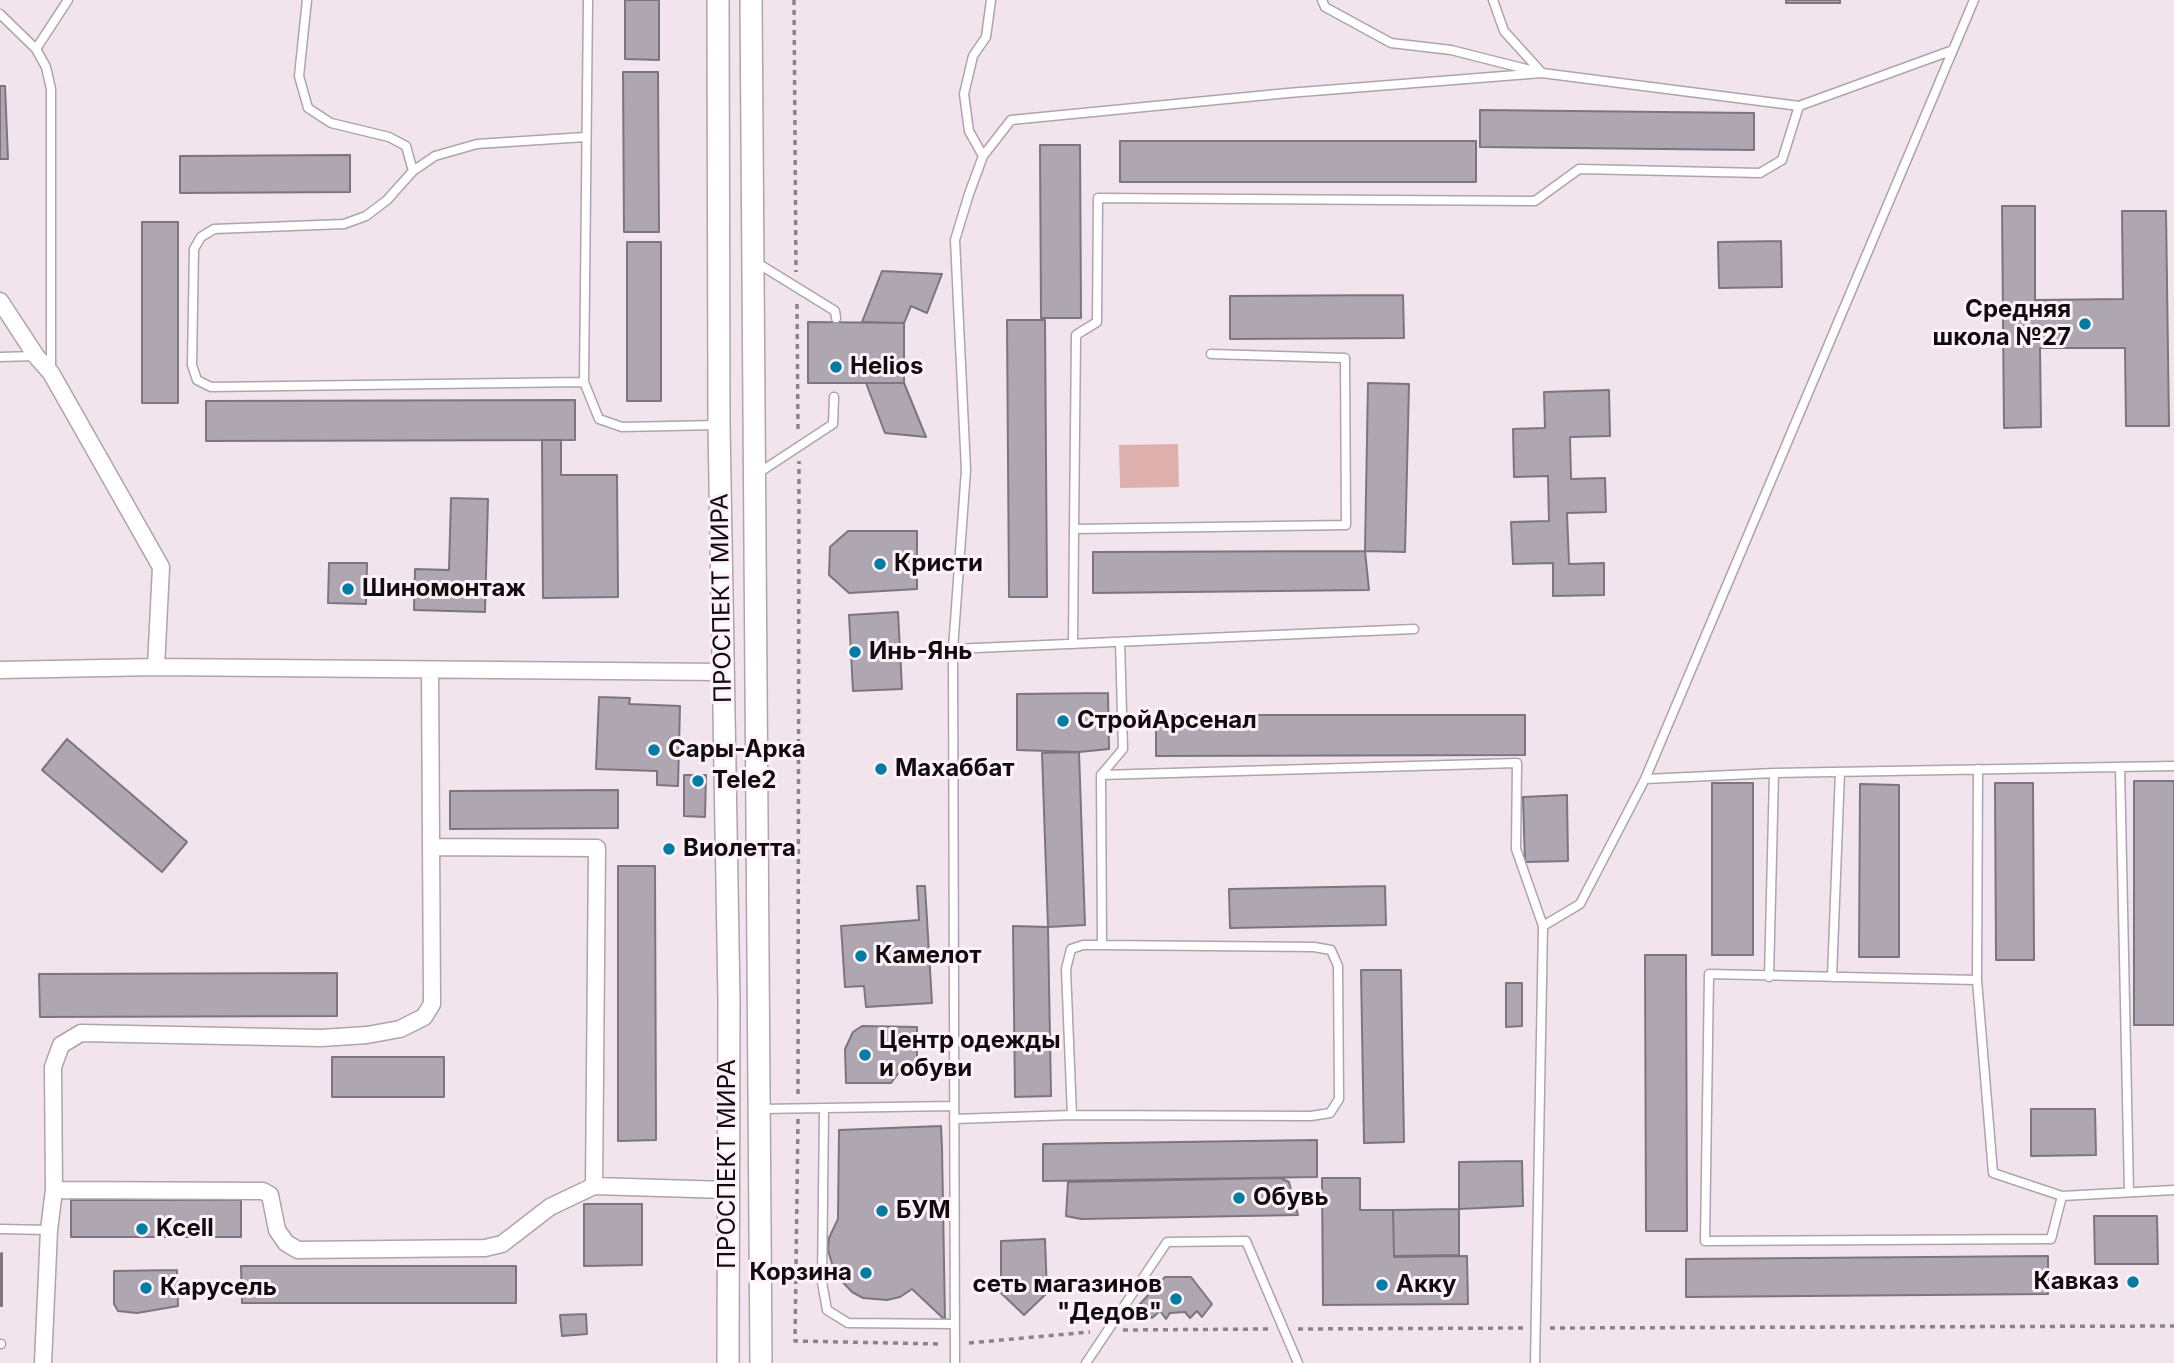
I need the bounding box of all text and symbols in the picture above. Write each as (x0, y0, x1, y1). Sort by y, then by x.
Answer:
place label: Средняя школа №27 (1933, 296, 2071, 352)
marker: Средняя школа №27 (2077, 316, 2093, 332)
place label: Helios (850, 353, 923, 381)
marker: Helios (828, 359, 844, 375)
street label: ПРОСПЕКТ МИРА (706, 493, 738, 703)
place label: Кристи (894, 550, 983, 578)
marker: Кристи (872, 556, 888, 572)
place label: Шиномонтаж (362, 575, 526, 603)
marker: Шиномонтаж (340, 581, 356, 597)
place label: Инь-Янь (869, 638, 972, 666)
marker: Инь-Янь (847, 644, 863, 660)
place label: СтройАрсенал (1077, 707, 1257, 735)
marker: СтройАрсенал (1055, 713, 1071, 729)
place label: Сары-Арка (668, 736, 806, 764)
marker: Сары-Арка (646, 742, 662, 758)
place label: Махаббат (895, 755, 1015, 783)
marker: Махаббат (873, 761, 889, 777)
place label: Tele2 (712, 767, 776, 795)
marker: Tele2 (690, 773, 706, 789)
place label: Виолетта (683, 835, 796, 863)
marker: Виолетта (661, 841, 677, 857)
place label: Камелот (875, 942, 981, 970)
marker: Камелот (853, 948, 869, 964)
place label: Центр одежды и обуви (879, 1027, 1061, 1083)
marker: Центр одежды и обуви (857, 1047, 873, 1063)
street label: ПРОСПЕКТ МИРА (714, 1059, 742, 1269)
place label: Обувь (1253, 1184, 1329, 1212)
marker: Обувь (1231, 1190, 1247, 1206)
place label: БУМ (896, 1197, 951, 1225)
marker: БУМ (874, 1203, 890, 1219)
place label: Kcell (156, 1215, 214, 1243)
marker: Kcell (134, 1221, 150, 1237)
place label: Корзина (750, 1259, 852, 1287)
marker: Корзина (858, 1265, 874, 1281)
place label: Кавказ (2034, 1268, 2119, 1296)
place label: сеть магазинов "Дедов" (973, 1271, 1162, 1327)
place label: Акку (1396, 1271, 1457, 1299)
place label: Карусель (160, 1274, 277, 1302)
marker: Кавказ (2125, 1274, 2141, 1290)
marker: Акку (1374, 1277, 1390, 1293)
marker: Карусель (138, 1280, 154, 1296)
marker: сеть магазинов "Дедов" (1168, 1291, 1184, 1307)

